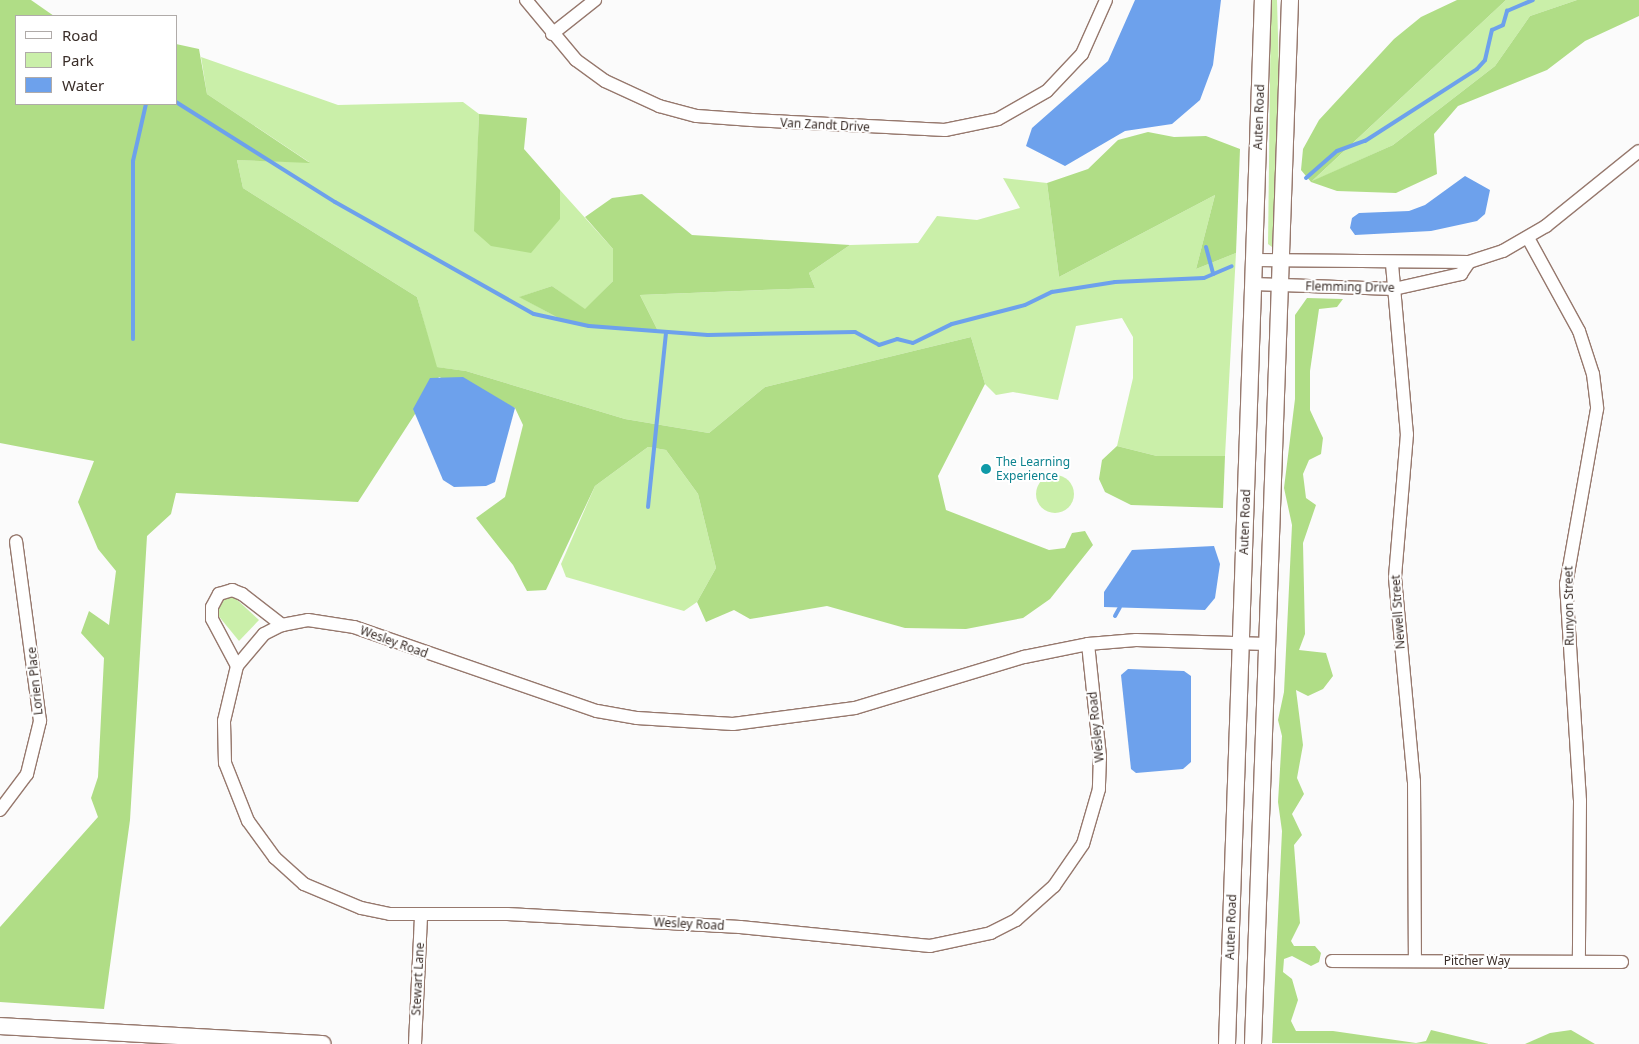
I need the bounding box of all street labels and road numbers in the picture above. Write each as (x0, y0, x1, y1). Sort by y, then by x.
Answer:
street label: Auten Road (1251, 84, 1267, 150)
street label: Van Zandt Drive (780, 115, 870, 135)
street label: Flemming Drive (1305, 279, 1395, 295)
street label: Auten Road (1237, 489, 1253, 555)
street label: Runyon Street (1561, 566, 1577, 646)
street label: Newell Street (1388, 574, 1408, 650)
street label: Wesley Road (358, 623, 430, 661)
street label: Lorien Place (24, 646, 46, 716)
street label: Wesley Road (1085, 691, 1107, 763)
street label: Auten Road (1223, 894, 1239, 960)
street label: Wesley Road (653, 915, 725, 933)
street label: Stewart Lane (409, 942, 427, 1016)
street label: Pitcher Way (1444, 954, 1510, 968)

